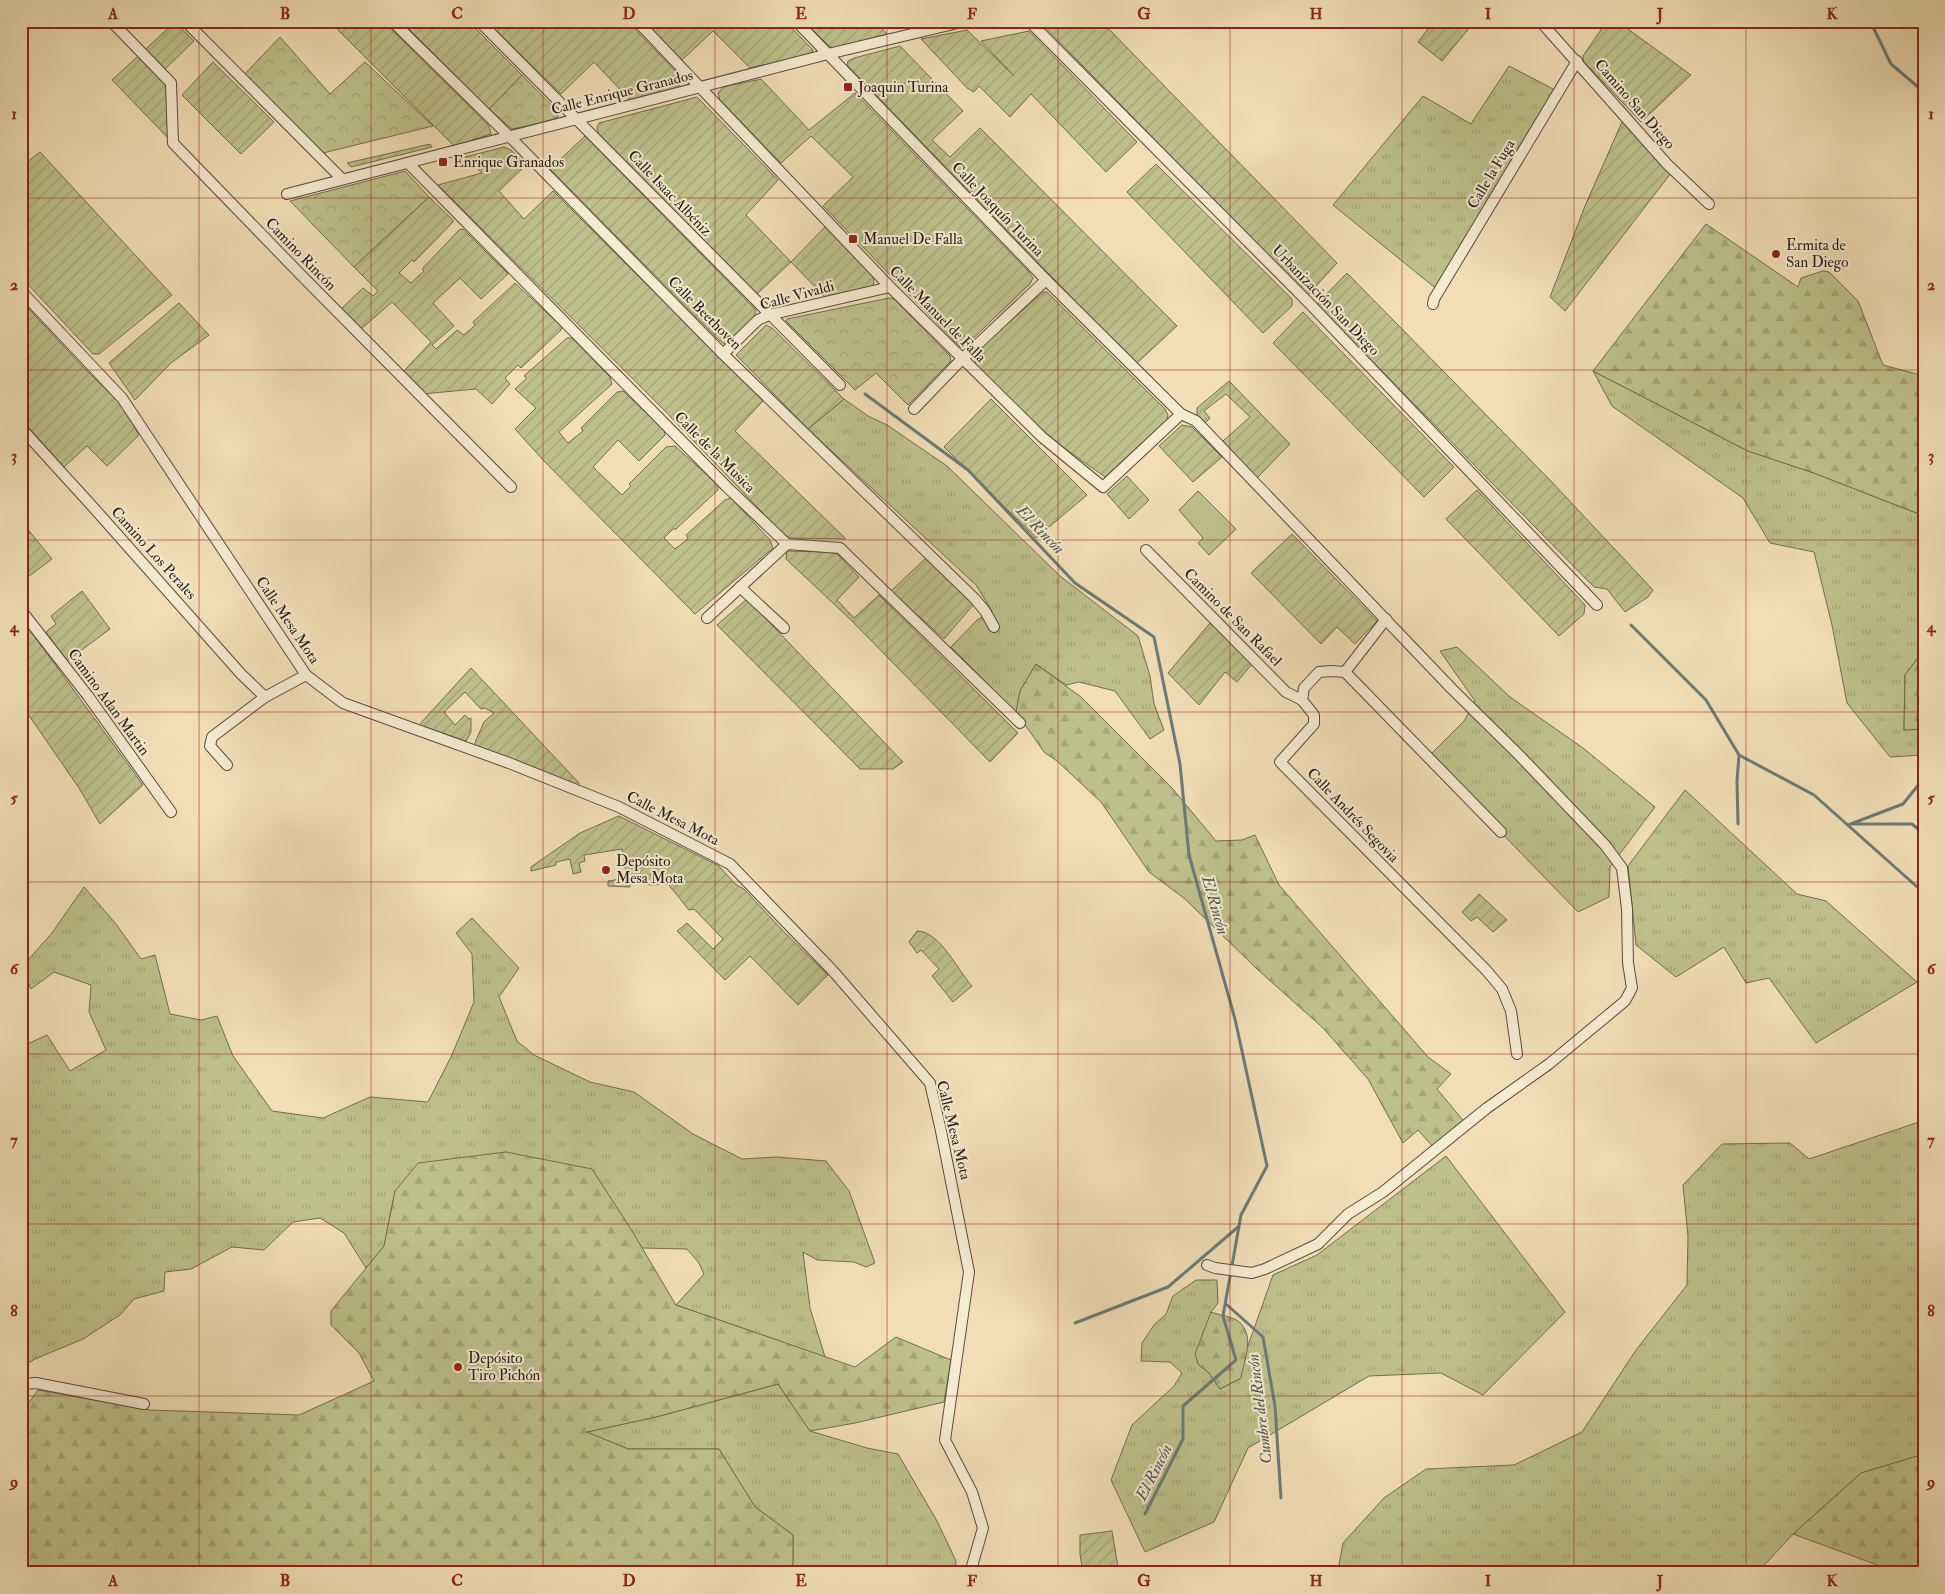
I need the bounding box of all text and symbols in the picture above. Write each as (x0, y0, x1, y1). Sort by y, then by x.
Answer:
text: A (107, 4, 119, 24)
text: B (280, 4, 290, 24)
text: C (451, 4, 463, 24)
text: D (622, 4, 636, 24)
text: E (795, 4, 807, 24)
text: F (967, 4, 977, 24)
text: G (1137, 4, 1151, 24)
text: H (1309, 4, 1323, 24)
text: I (1485, 4, 1492, 24)
text: J (1656, 4, 1664, 25)
text: K (1826, 4, 1838, 24)
street label: Camino San Diego (1590, 55, 1679, 153)
street label: Calle Enrique Granados (549, 66, 695, 119)
place label: Joaquin Turina (857, 78, 949, 98)
marker: Joaquin Turina (842, 81, 854, 93)
text: 1 (11, 104, 17, 124)
text: 1 (1928, 104, 1934, 124)
street label: Calle la Fuga (1463, 135, 1520, 212)
street label: Calle Isaac Albéniz (624, 146, 716, 241)
place label: Enrique Granados (453, 153, 564, 172)
marker: Enrique Granados (437, 156, 449, 168)
street label: Calle Joaquín Turina (947, 158, 1048, 262)
street label: Camino Rincón (261, 214, 340, 295)
place label: Manuel De Falla (863, 230, 964, 249)
marker: Manuel De Falla (847, 233, 859, 245)
place label: Ermita de San Diego (1786, 236, 1848, 272)
street label: Urbanización San Diego (1268, 241, 1384, 360)
marker: Ermita de San Diego (1770, 248, 1782, 260)
street label: Calle Manuel de Falla (885, 262, 991, 367)
street label: Calle Beethoven (664, 272, 746, 354)
text: 2 (10, 275, 18, 295)
text: 2 (1927, 275, 1935, 295)
street label: Calle Vivaldi (758, 276, 836, 315)
street label: Calle de la Musica (670, 408, 760, 498)
text: 3 (11, 446, 17, 466)
text: 3 (1928, 446, 1934, 466)
water label: El Rincón (1011, 500, 1069, 558)
street label: Camino Los Perales (107, 503, 200, 604)
street label: Camino de San Rafael (1180, 564, 1286, 671)
street label: Calle Mesa Mota (251, 573, 324, 668)
text: 4 (9, 617, 20, 637)
text: 4 (1926, 617, 1937, 637)
street label: Camino Adan Martin (63, 645, 154, 760)
street label: Calle Andrés Segovia (1303, 764, 1403, 867)
street label: Calle Mesa Mota (623, 787, 723, 850)
text: 5 (10, 788, 18, 808)
text: 5 (1927, 788, 1935, 808)
place label: Depósito Mesa Mota (616, 852, 684, 888)
marker: Depósito Mesa Mota (600, 864, 612, 876)
water label: El Rincón (1197, 872, 1233, 937)
text: 6 (10, 959, 20, 979)
text: 6 (1927, 959, 1937, 979)
street label: Calle Mesa Mota (932, 1079, 975, 1183)
text: 7 (10, 1130, 18, 1150)
text: 7 (1927, 1130, 1935, 1150)
text: 8 (10, 1301, 18, 1321)
text: 8 (1927, 1301, 1935, 1321)
place label: Depósito Tiro Pichón (468, 1349, 541, 1385)
water label: Cumbre del Rincón (1243, 1353, 1277, 1465)
marker: Depósito Tiro Pichón (452, 1361, 464, 1373)
water label: El Rincón (1131, 1441, 1177, 1505)
text: 9 (8, 1472, 18, 1492)
text: 9 (1925, 1472, 1935, 1492)
text: A (107, 1571, 119, 1591)
text: B (280, 1571, 290, 1591)
text: C (451, 1571, 463, 1591)
text: D (622, 1571, 636, 1591)
text: E (795, 1571, 807, 1591)
text: F (967, 1571, 977, 1591)
text: G (1137, 1571, 1151, 1591)
text: H (1309, 1571, 1323, 1591)
text: I (1485, 1571, 1492, 1591)
text: J (1656, 1571, 1664, 1592)
text: K (1826, 1571, 1838, 1591)

